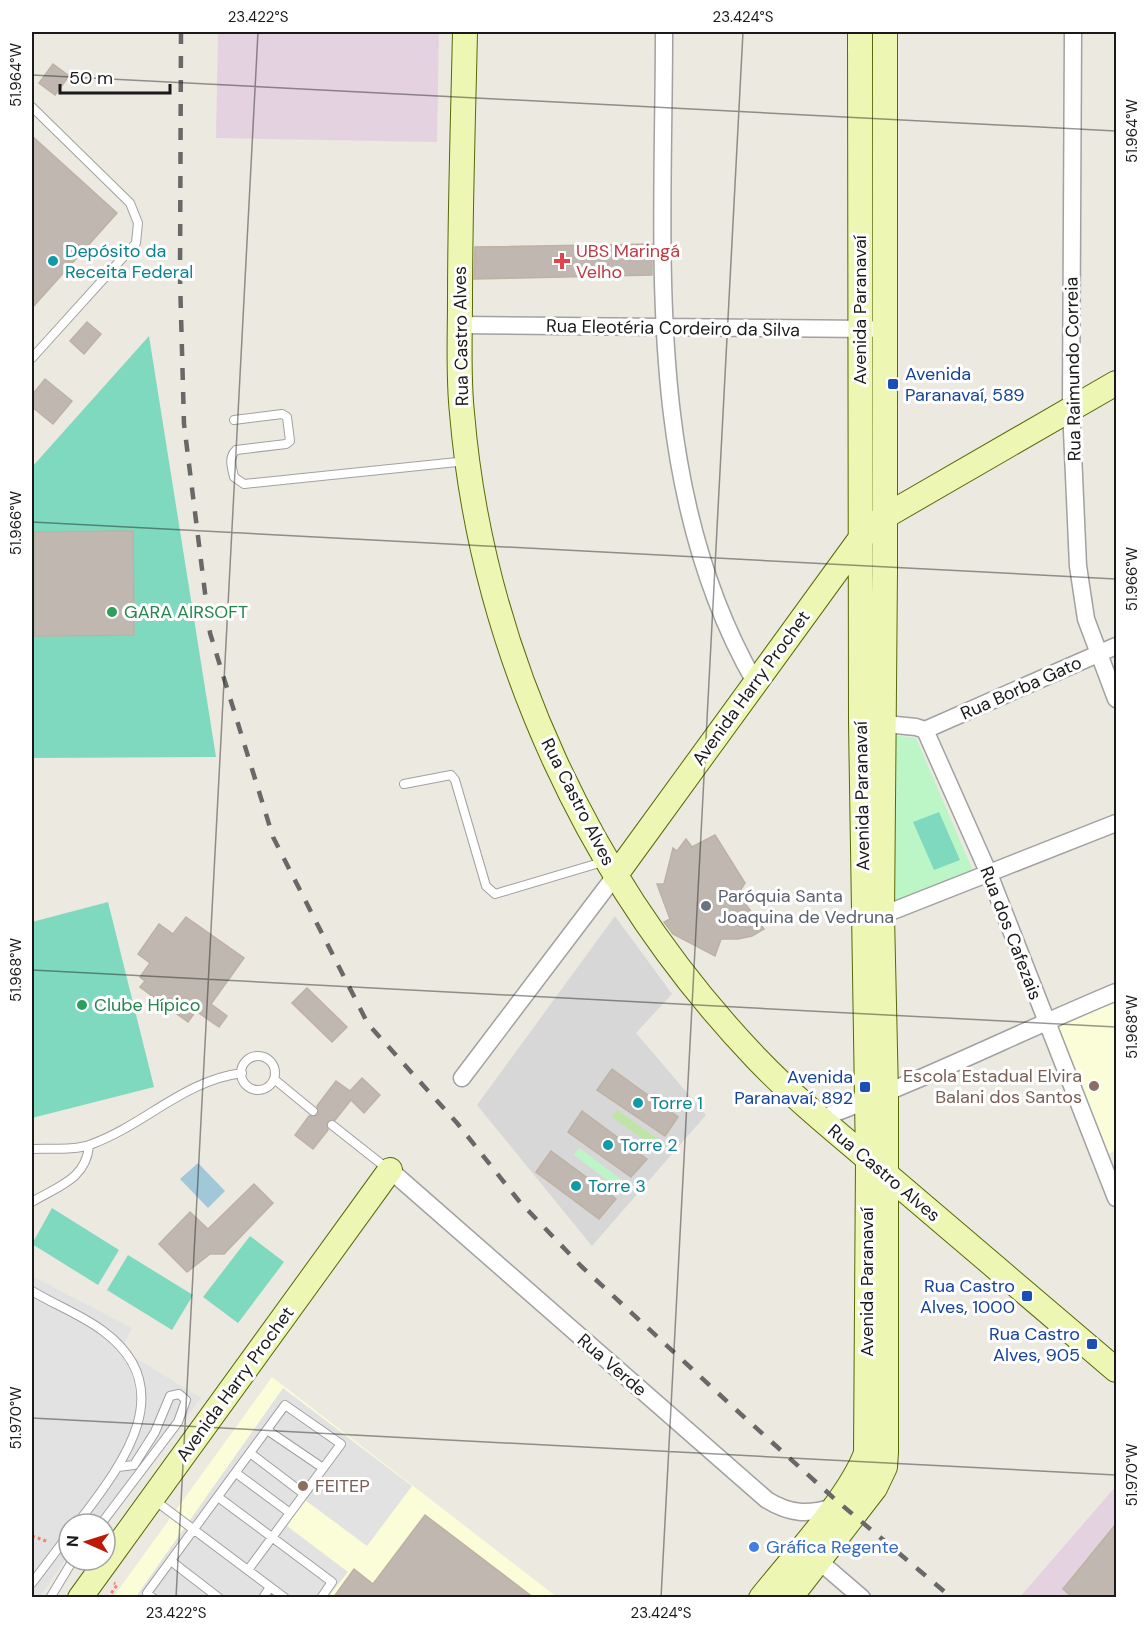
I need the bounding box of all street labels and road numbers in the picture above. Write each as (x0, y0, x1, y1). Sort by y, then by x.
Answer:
street label: Avenida Paranavaí (848, 235, 872, 385)
street label: Rua Castro Alves (448, 266, 474, 406)
street label: Rua Raimundo Correia (1059, 277, 1087, 461)
street label: Rua Eleotéria Cordeiro da Silva (546, 314, 800, 342)
street label: Avenida Harry Prochet (687, 606, 815, 770)
street label: Rua Borba Gato (957, 651, 1085, 725)
street label: Avenida Paranavaí (849, 721, 875, 871)
street label: Rua Castro Alves (536, 734, 620, 870)
street label: Rua dos Cafezais (974, 863, 1048, 1003)
street label: Rua Castro Alves (823, 1119, 945, 1227)
street label: Avenida Paranavaí (855, 1207, 879, 1357)
street label: Avenida Harry Prochet (171, 1302, 299, 1466)
street label: Rua Verde (572, 1328, 652, 1402)

